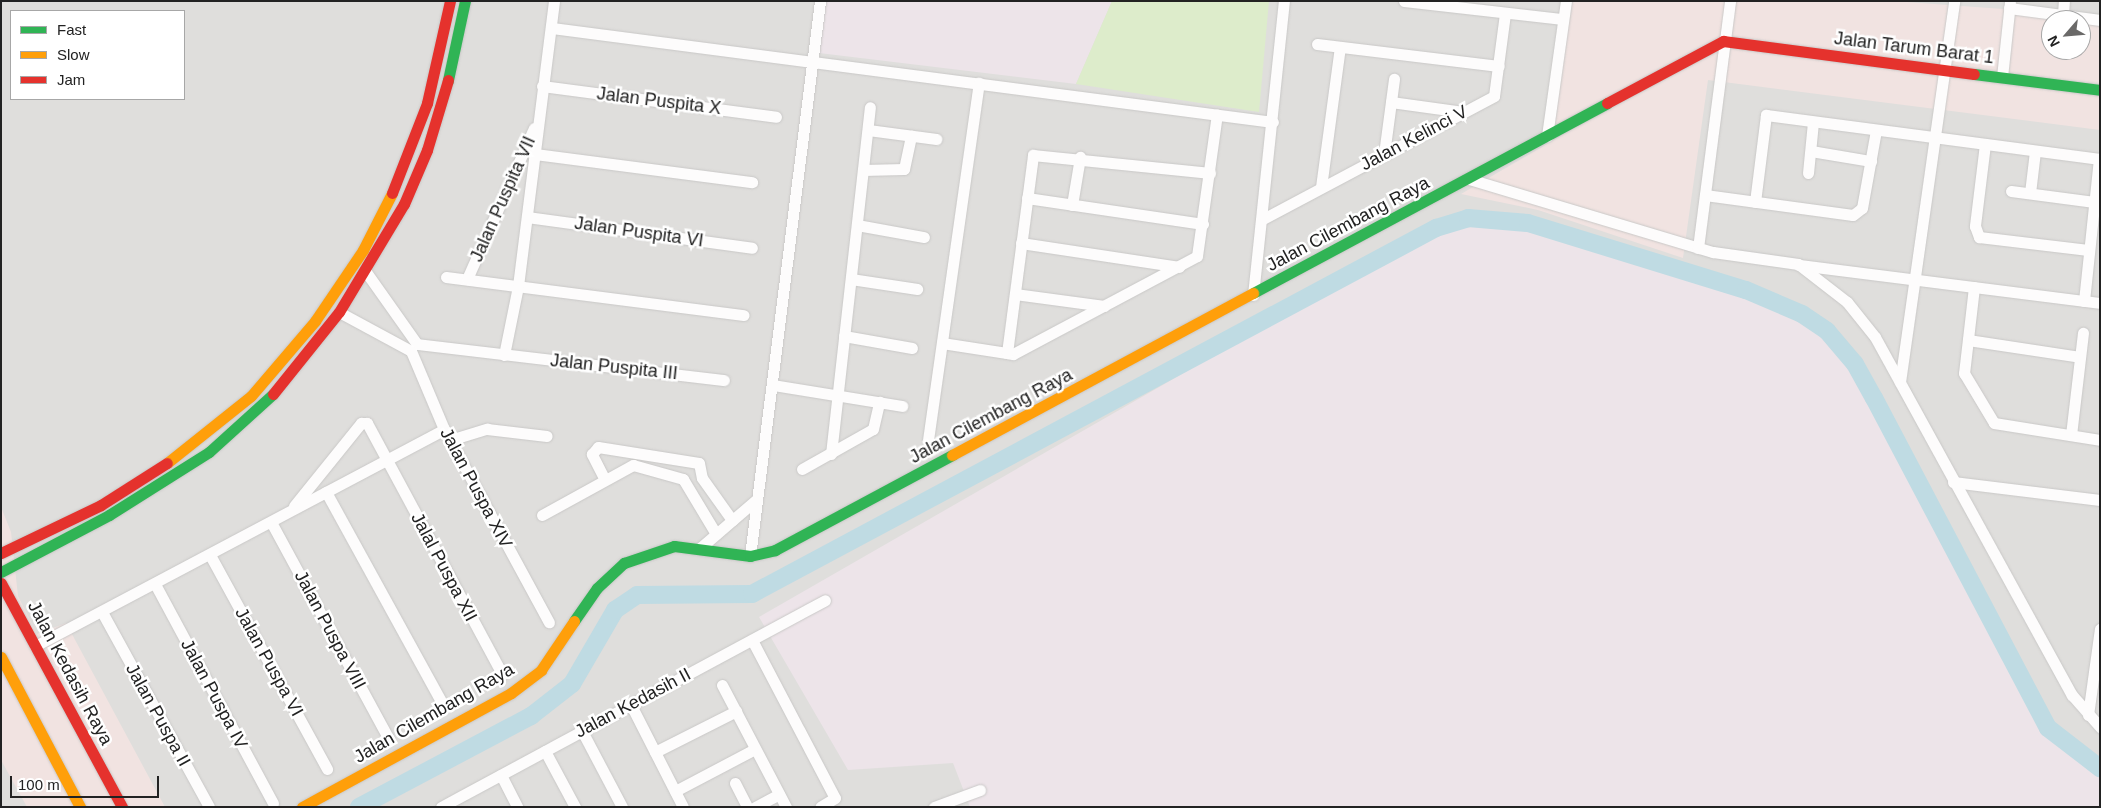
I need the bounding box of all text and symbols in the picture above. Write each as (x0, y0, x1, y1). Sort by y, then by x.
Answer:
legend (10, 10, 185, 100)
north arrow (2041, 10, 2091, 60)
text: Fast (57, 21, 86, 38)
street label: Jalan Tarum Barat 1 (1833, 27, 1995, 69)
text: N (2044, 33, 2063, 49)
text: Slow (57, 46, 90, 63)
text: Jam (57, 71, 85, 88)
street label: Jalan Puspita X (596, 83, 722, 119)
street label: Jalan Kelinci V (1357, 101, 1471, 175)
street label: Jalan Puspita VII (466, 133, 540, 265)
street label: Jalan Cilembang Raya (1263, 172, 1433, 276)
street label: Jalan Puspita VI (573, 212, 705, 252)
street label: Jalan Puspita III (549, 350, 679, 384)
street label: Jalan Cilembang Raya (906, 364, 1076, 468)
street label: Jalan Puspa XIV (435, 424, 517, 552)
street label: Jalal Puspa XII (406, 509, 482, 625)
street label: Jalan Puspa VIII (290, 567, 370, 693)
street label: Jalan Kedasih Raya (23, 597, 117, 749)
street label: Jalan Puspa VI (230, 604, 308, 720)
street label: Jalan Puspa IV (176, 635, 252, 753)
street label: Jalan Cilembang Raya (350, 658, 518, 768)
street label: Jalan Puspa II (121, 660, 195, 770)
street label: Jalan Kedasih II (571, 663, 695, 743)
scale bar (12, 766, 161, 798)
text: 100 m (18, 776, 60, 793)

